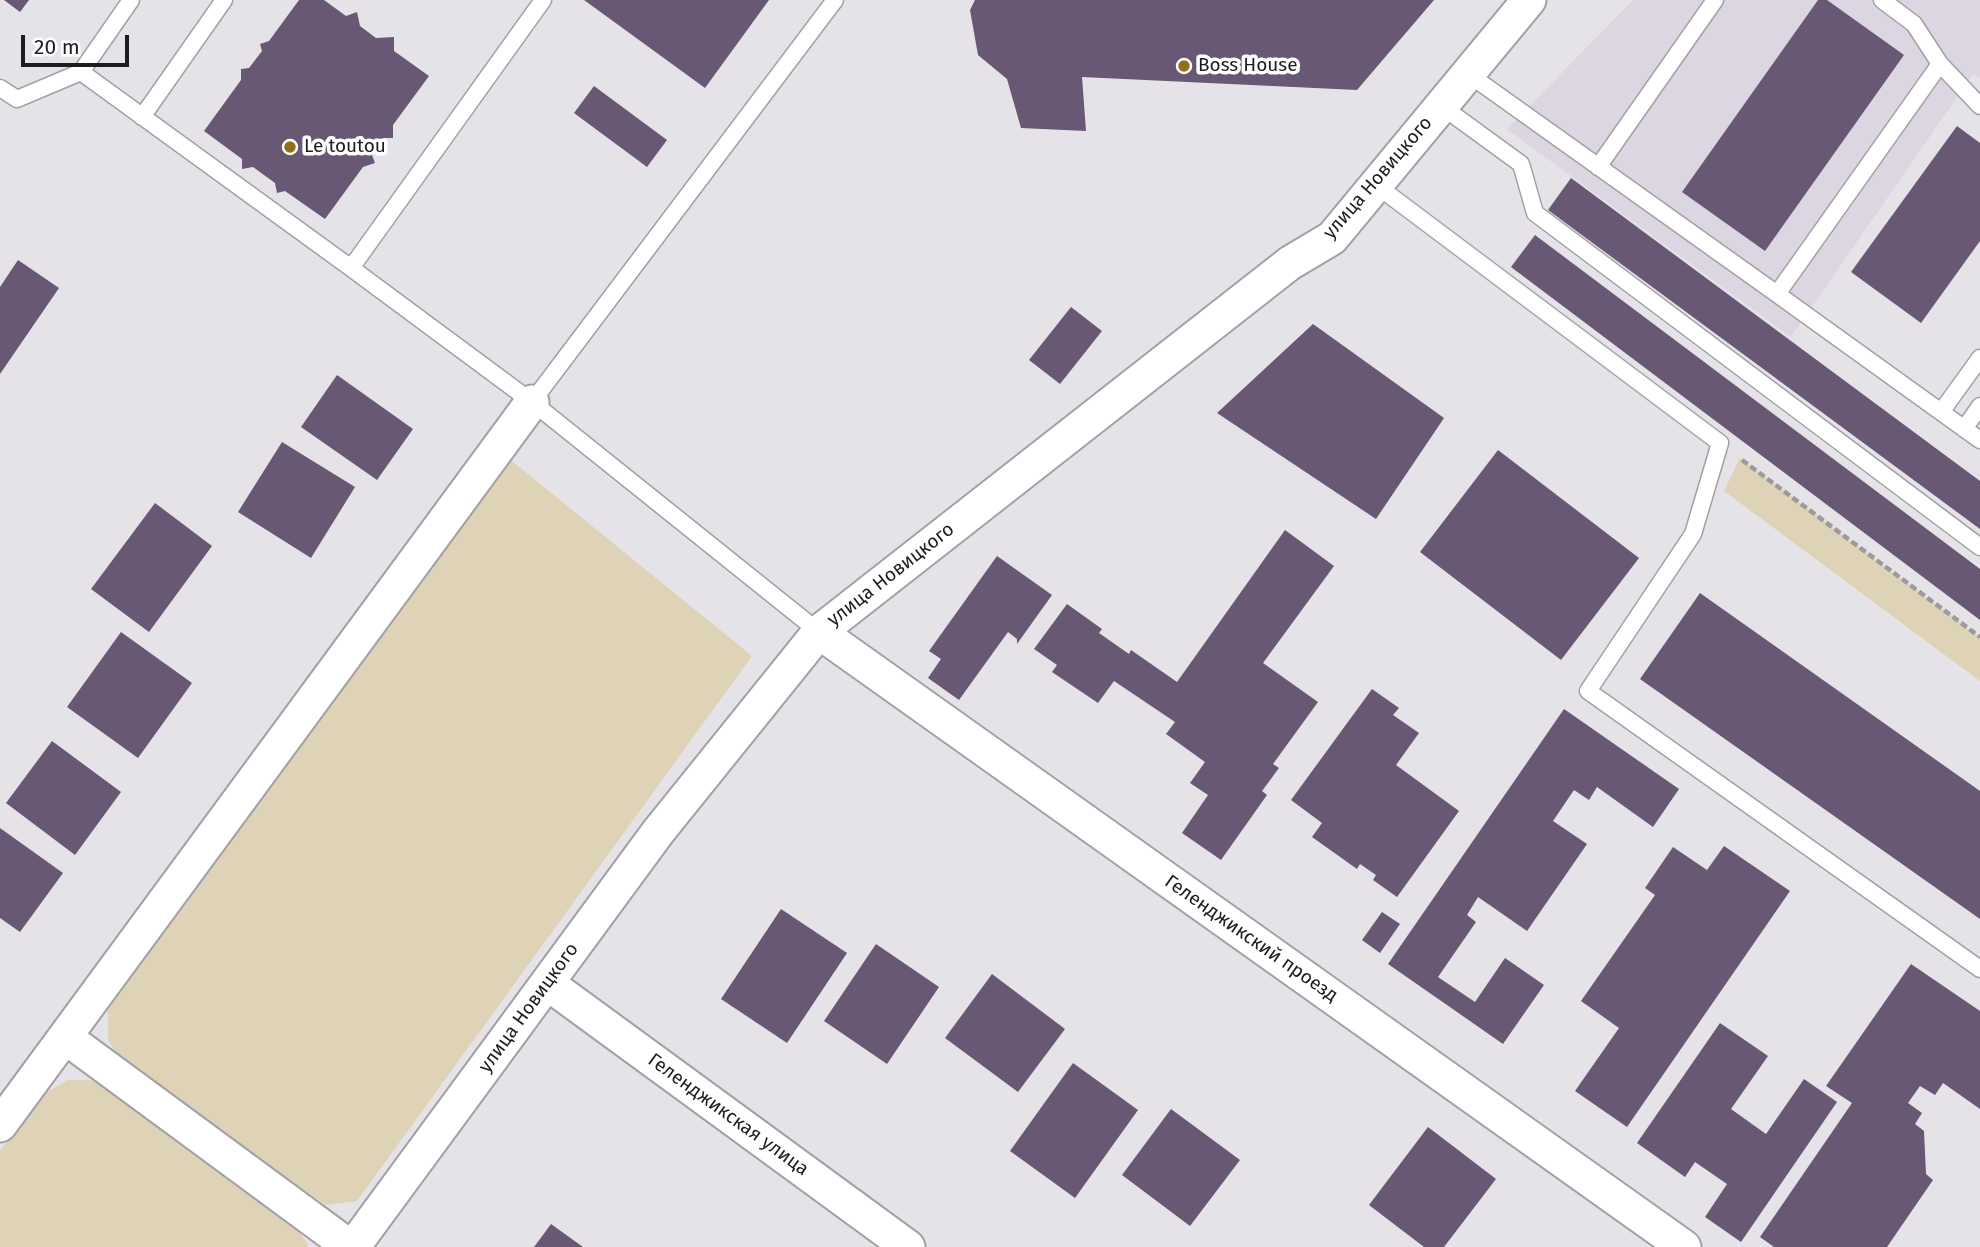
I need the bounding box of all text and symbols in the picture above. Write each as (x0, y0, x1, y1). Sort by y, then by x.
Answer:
scale bar (24, 21, 133, 65)
text: 20 m (34, 34, 80, 60)
place label: Boss House (1198, 55, 1298, 77)
marker: Boss House (1176, 58, 1192, 74)
street label: улица Новицкого (1319, 112, 1437, 244)
place label: Le toutou (304, 136, 386, 158)
marker: Le toutou (282, 139, 298, 155)
street label: улица Новицкого (823, 518, 959, 632)
street label: Геленджикский проезд (1160, 871, 1342, 1007)
street label: улица Новицкого (474, 939, 584, 1077)
street label: Геленджикская улица (643, 1049, 813, 1181)

